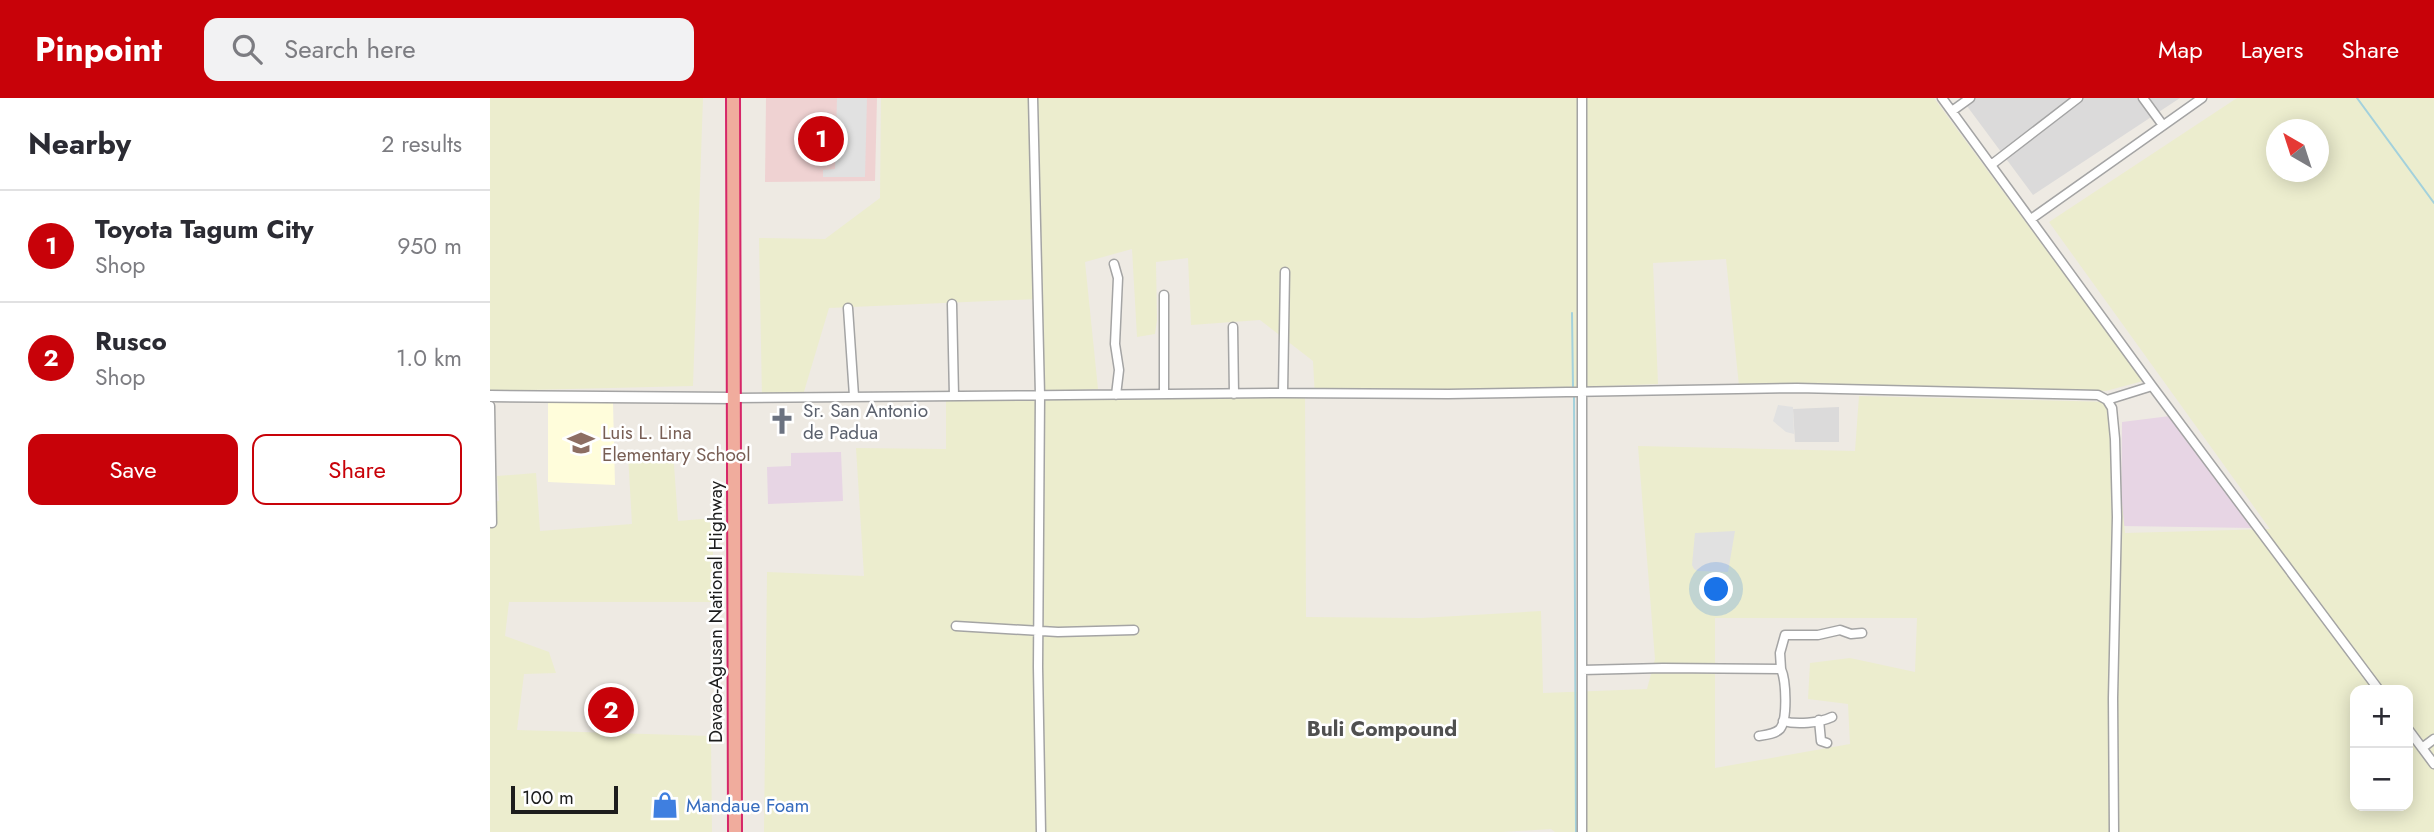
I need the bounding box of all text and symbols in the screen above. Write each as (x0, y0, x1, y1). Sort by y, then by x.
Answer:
search box (204, 18, 694, 81)
text: Pinpoint (35, 26, 162, 73)
icon: search (228, 30, 266, 68)
text: Search here (284, 30, 416, 68)
text: Map (2158, 32, 2203, 67)
text: Layers (2241, 32, 2303, 67)
text: Share (2341, 32, 2399, 67)
pin: 1 (798, 113, 844, 165)
north arrow (2266, 119, 2329, 182)
text: Nearby (28, 122, 131, 165)
text: 2 results (381, 127, 462, 161)
text: Toyota Tagum City (95, 210, 314, 248)
text: 1 (45, 229, 57, 263)
text: 950 m (397, 229, 462, 263)
text: Shop (95, 248, 145, 282)
text: Rusco (95, 322, 167, 360)
text: 2 (43, 341, 59, 375)
text: 1.0 km (396, 341, 462, 375)
text: Shop (95, 360, 145, 394)
place label: Sr. San Antonio de Padua (803, 397, 928, 446)
church icon: Sr. San Antonio de Padua (767, 406, 797, 436)
place label: Luis L. Lina Elementary School (602, 419, 751, 468)
school or university icon: Luis L. Lina Elementary School (566, 428, 596, 458)
button: Save (28, 434, 238, 505)
button: Share (252, 434, 462, 505)
street label: Davao-Agusan National Highway (702, 480, 729, 743)
your location (1699, 572, 1733, 606)
pin: 2 (588, 684, 634, 736)
map controls (2350, 685, 2413, 811)
button: + (2350, 685, 2413, 748)
district label: Buli Compound (1307, 714, 1457, 744)
button: − (2350, 748, 2413, 811)
scale bar (511, 783, 618, 815)
text: 100 m (522, 784, 574, 811)
shop icon: Mandaue Foam (650, 790, 680, 820)
place label: Mandaue Foam (686, 792, 809, 819)

